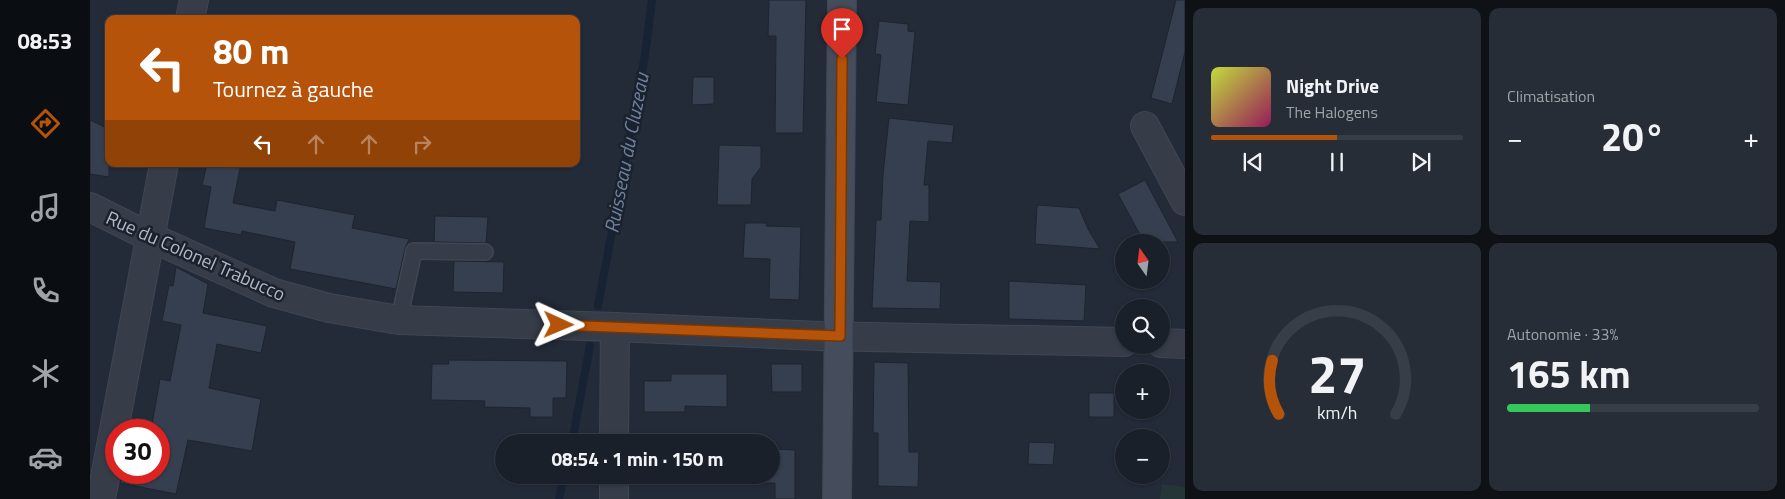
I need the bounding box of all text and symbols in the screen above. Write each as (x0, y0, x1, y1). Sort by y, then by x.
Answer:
pin (821, 8, 863, 59)
icon: arrive (828, 15, 856, 43)
text: 08:53 (18, 24, 72, 58)
text: 80 m (213, 24, 289, 78)
icon: left (130, 35, 195, 100)
water label: Ruisseau du Cluzeau (595, 69, 657, 236)
text: Night Drive (1286, 71, 1379, 100)
text: Tournez à gauche (213, 72, 374, 106)
text: Climatisation (1507, 84, 1595, 108)
text: The Halogens (1286, 100, 1378, 124)
icon: directions (28, 106, 63, 141)
text: 20° (1601, 108, 1665, 166)
text: − (1507, 116, 1523, 159)
text: + (1743, 116, 1759, 159)
icon: left (249, 130, 277, 158)
icon: ahead (302, 130, 330, 158)
icon: ahead (355, 130, 383, 158)
icon: right (408, 130, 436, 158)
icon: previous (1239, 148, 1267, 176)
icon: pause (1323, 148, 1351, 176)
icon: next (1407, 148, 1435, 176)
icon: music (28, 190, 63, 225)
street label: Rue du Colonel Trabucco (102, 202, 290, 308)
north arrow (1115, 234, 1170, 289)
map controls (1115, 234, 1170, 484)
icon: phone (28, 273, 63, 308)
position arrow (532, 298, 584, 350)
button: search (1115, 299, 1170, 354)
text: Autonomie · 33% (1507, 322, 1619, 346)
text: 27 (1308, 334, 1366, 413)
text: 165 km (1507, 345, 1631, 403)
icon: climate (28, 356, 63, 391)
button: + (1115, 364, 1170, 419)
text: km/h (1317, 399, 1357, 426)
speed limit sign: 30 (105, 419, 170, 484)
button: − (1115, 429, 1170, 484)
icon: car (28, 440, 63, 475)
text: 08:54 · 1 min · 150 m (551, 444, 724, 473)

